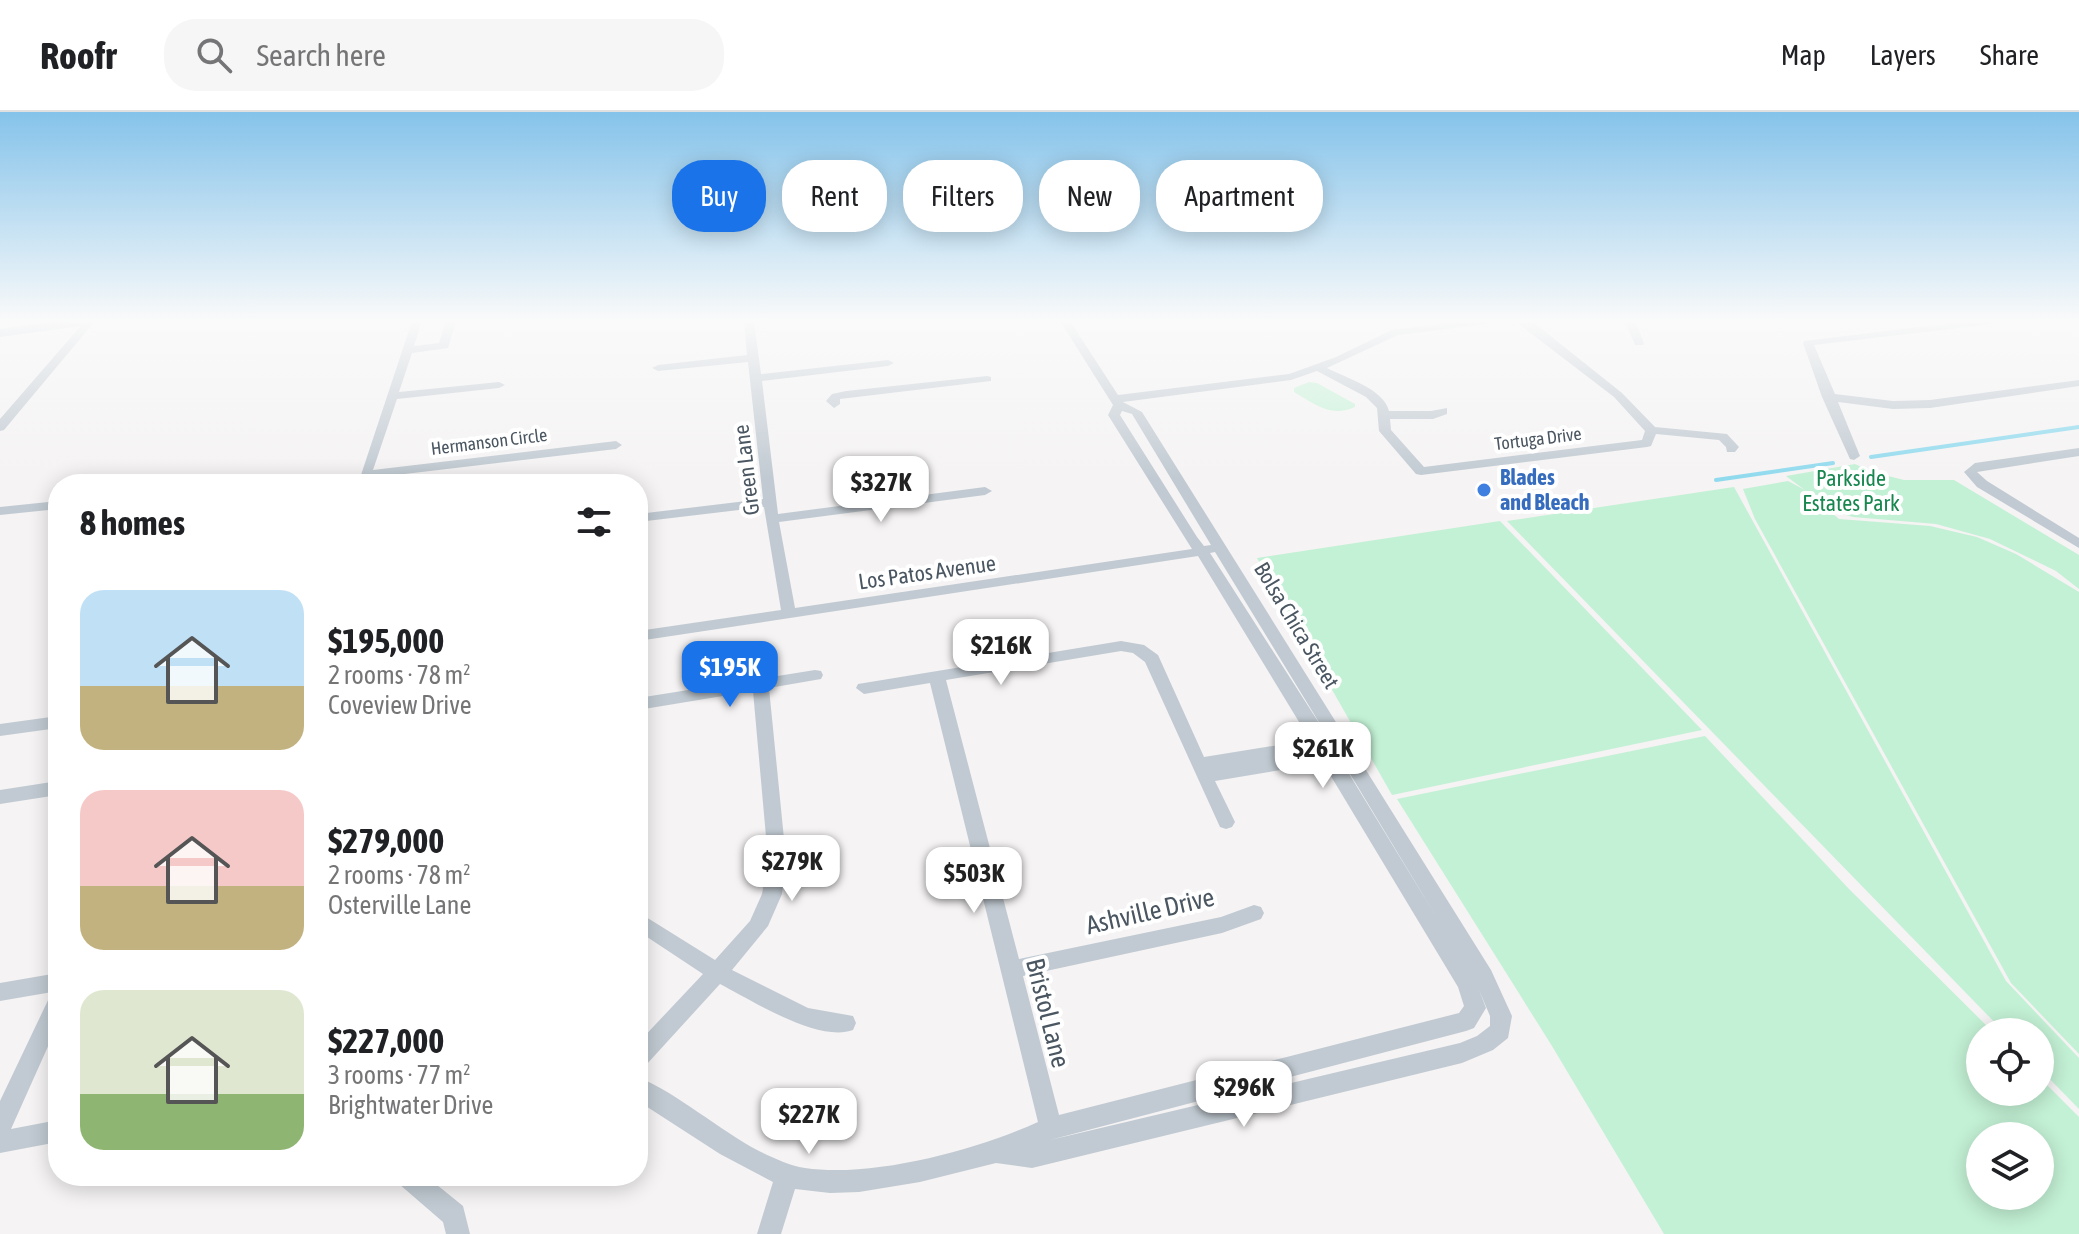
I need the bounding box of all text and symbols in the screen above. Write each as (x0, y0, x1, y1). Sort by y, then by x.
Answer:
search box (164, 19, 724, 91)
icon: search (192, 33, 236, 77)
text: Roofr (40, 34, 116, 77)
text: Search here (256, 38, 386, 72)
text: Map (1781, 39, 1826, 71)
text: Layers (1870, 39, 1936, 71)
text: Share (1980, 39, 2039, 71)
chip: Buy (672, 160, 766, 232)
chip: Rent (782, 160, 887, 232)
chip: Filters (903, 160, 1023, 232)
chip: New (1039, 160, 1140, 232)
chip: Apartment (1156, 160, 1323, 232)
street label: Green Lane (728, 423, 764, 517)
street label: Tortuga Drive (1493, 423, 1583, 454)
street label: Hermanson Circle (430, 424, 548, 459)
pin: $327K (825, 456, 937, 524)
place label: Blades and Bleach (1500, 464, 1589, 515)
park label: Parkside Estates Park (1802, 465, 1900, 516)
text: $327K (851, 467, 911, 497)
marker: Blades and Bleach (1475, 481, 1493, 499)
icon: filters (572, 500, 616, 544)
text: 8 homes (80, 503, 185, 542)
street label: Los Patos Avenue (857, 549, 997, 595)
street label: Bolsa Chica Street (1249, 557, 1345, 693)
pin: $216K (945, 619, 1057, 687)
text: $195,000 (328, 621, 444, 660)
icon: home (144, 622, 240, 718)
text: $216K (971, 630, 1031, 660)
pin: $195K (674, 641, 786, 709)
text: $195K (700, 652, 760, 682)
text: 2 rooms · 78 m² (328, 660, 470, 690)
text: Coveview Drive (328, 690, 471, 720)
pin: $261K (1267, 722, 1379, 790)
text: $261K (1293, 733, 1353, 763)
text: $279,000 (328, 821, 444, 860)
icon: home (144, 822, 240, 918)
pin: $279K (736, 835, 848, 903)
text: $279K (762, 846, 822, 876)
pin: $503K (918, 847, 1030, 915)
text: $503K (944, 858, 1004, 888)
text: 2 rooms · 78 m² (328, 860, 470, 890)
street label: Ashville Drive (1083, 882, 1217, 940)
text: Osterville Lane (328, 890, 471, 920)
street label: Bristol Lane (1020, 955, 1076, 1071)
map controls (1966, 1018, 2054, 1210)
button: locate (1966, 1018, 2054, 1106)
text: $227,000 (328, 1021, 444, 1060)
icon: home (144, 1022, 240, 1118)
text: 3 rooms · 77 m² (328, 1060, 470, 1090)
pin: $296K (1188, 1061, 1300, 1129)
text: $296K (1214, 1072, 1274, 1102)
pin: $227K (753, 1088, 865, 1156)
text: Brightwater Drive (328, 1090, 493, 1120)
text: $227K (779, 1099, 839, 1129)
button: layers (1966, 1122, 2054, 1210)

